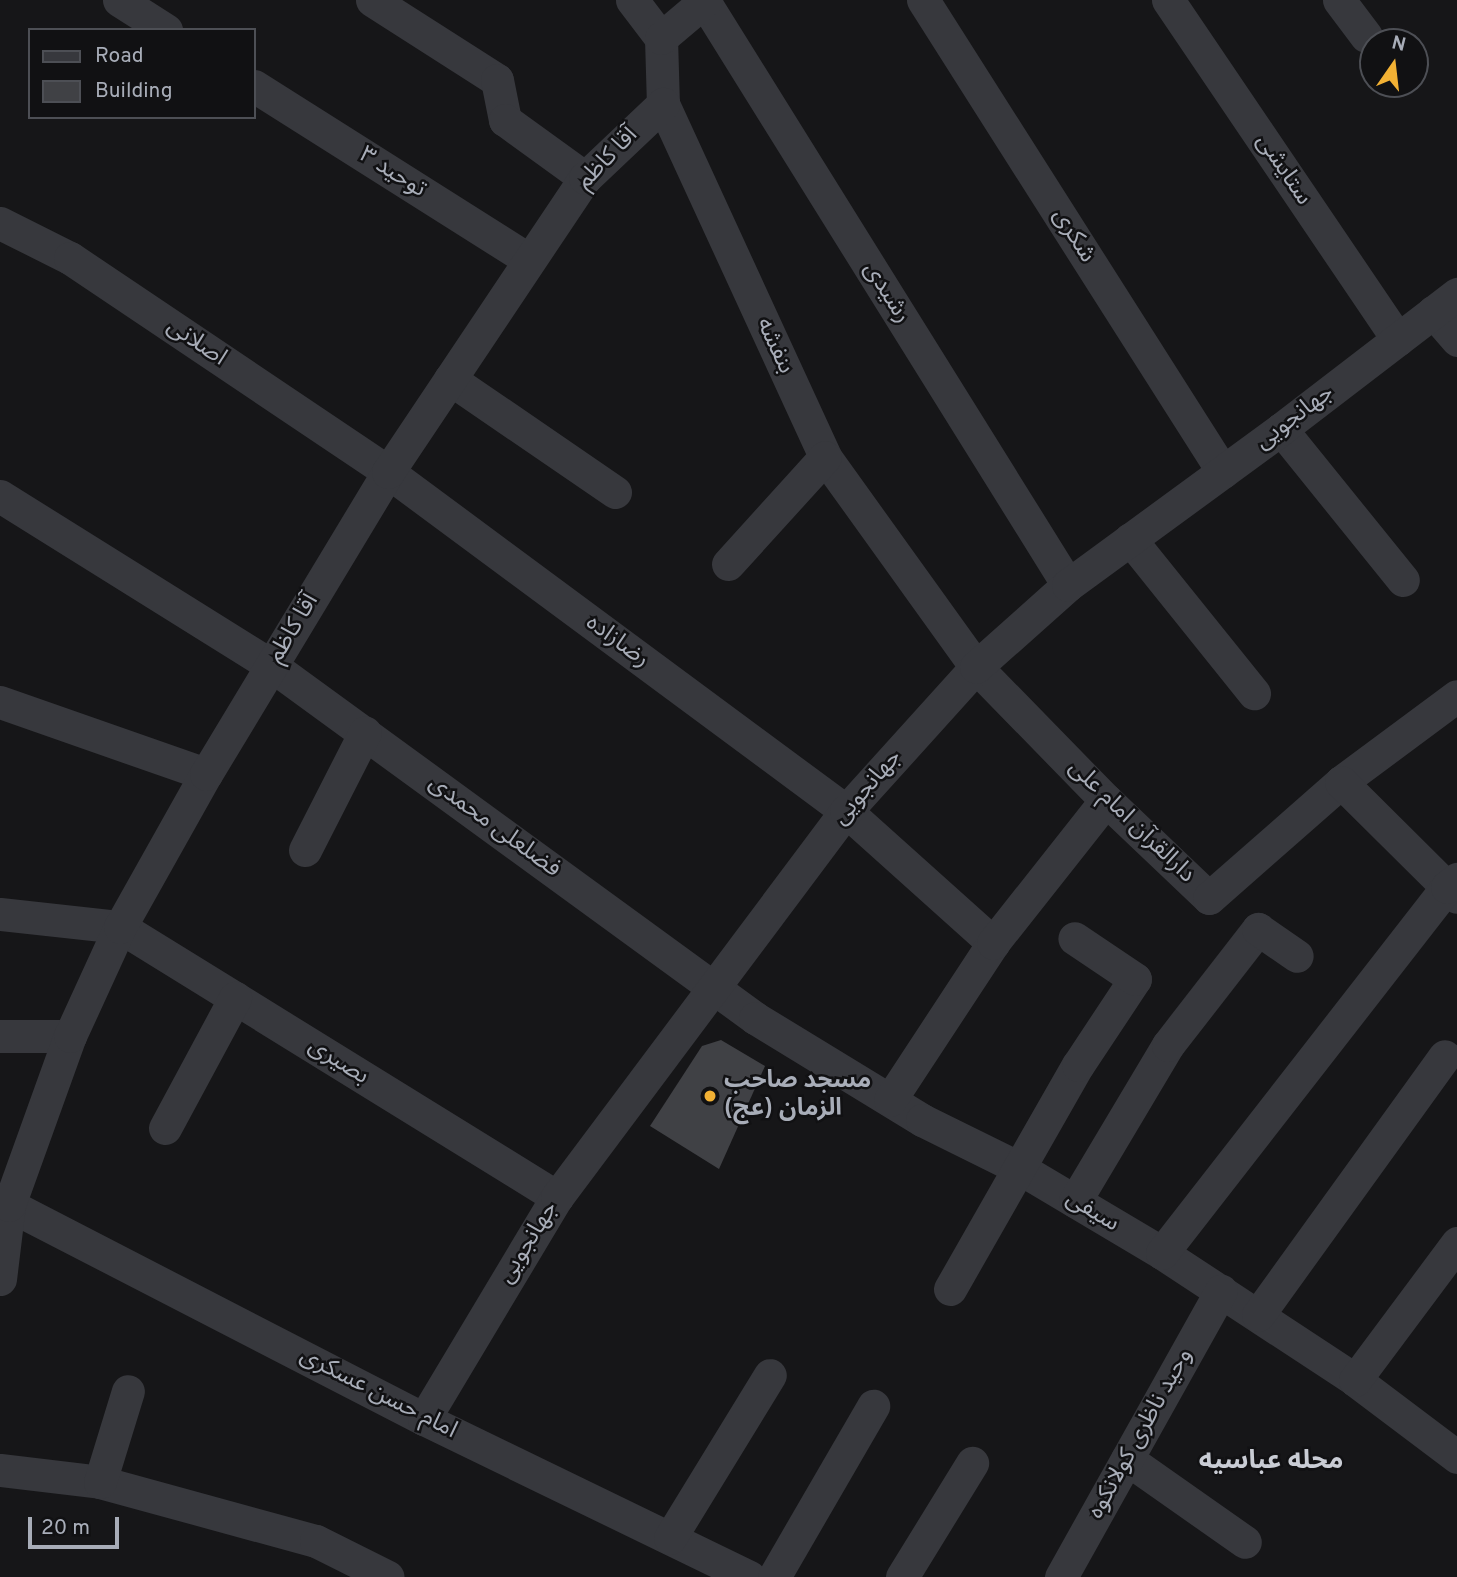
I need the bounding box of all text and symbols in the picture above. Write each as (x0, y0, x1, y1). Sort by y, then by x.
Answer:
legend (28, 28, 256, 119)
north arrow (1359, 28, 1429, 98)
text: N (1389, 31, 1408, 58)
text: Road (95, 43, 144, 70)
text: Building (95, 78, 173, 105)
street label: آقا کاظم (571, 122, 645, 196)
street label: ستایشی (1249, 129, 1317, 211)
street label: توحید ۳ (353, 141, 431, 205)
street label: شکری (1045, 203, 1101, 269)
street label: رشیدی (856, 257, 916, 329)
street label: اصلانی (161, 313, 231, 373)
street label: بنفشه (749, 313, 799, 379)
street label: جهانجویی (1250, 379, 1340, 457)
street label: آقا کاظم (262, 589, 326, 669)
street label: رضازاده (579, 609, 655, 675)
street label: جهانجویی (827, 744, 909, 832)
street label: دارالقرآن امام علی (1062, 754, 1200, 890)
street label: فضلعلی محمدی (422, 769, 566, 885)
street label: بصیری (302, 1032, 374, 1092)
place label: مسجد صاحب الزمان (عج) (724, 1068, 871, 1124)
marker: مسجد صاحب الزمان (عج) (702, 1088, 718, 1104)
street label: سیفی (1060, 1185, 1124, 1239)
street label: جهانجویی (493, 1197, 565, 1289)
street label: امام حسن عسکری (295, 1342, 461, 1446)
street label: وحید ناظری کولانکوه (1082, 1344, 1200, 1524)
district label: محله عباسیه (1199, 1446, 1343, 1478)
scale bar (32, 1504, 122, 1548)
text: 20 m (41, 1515, 90, 1542)

